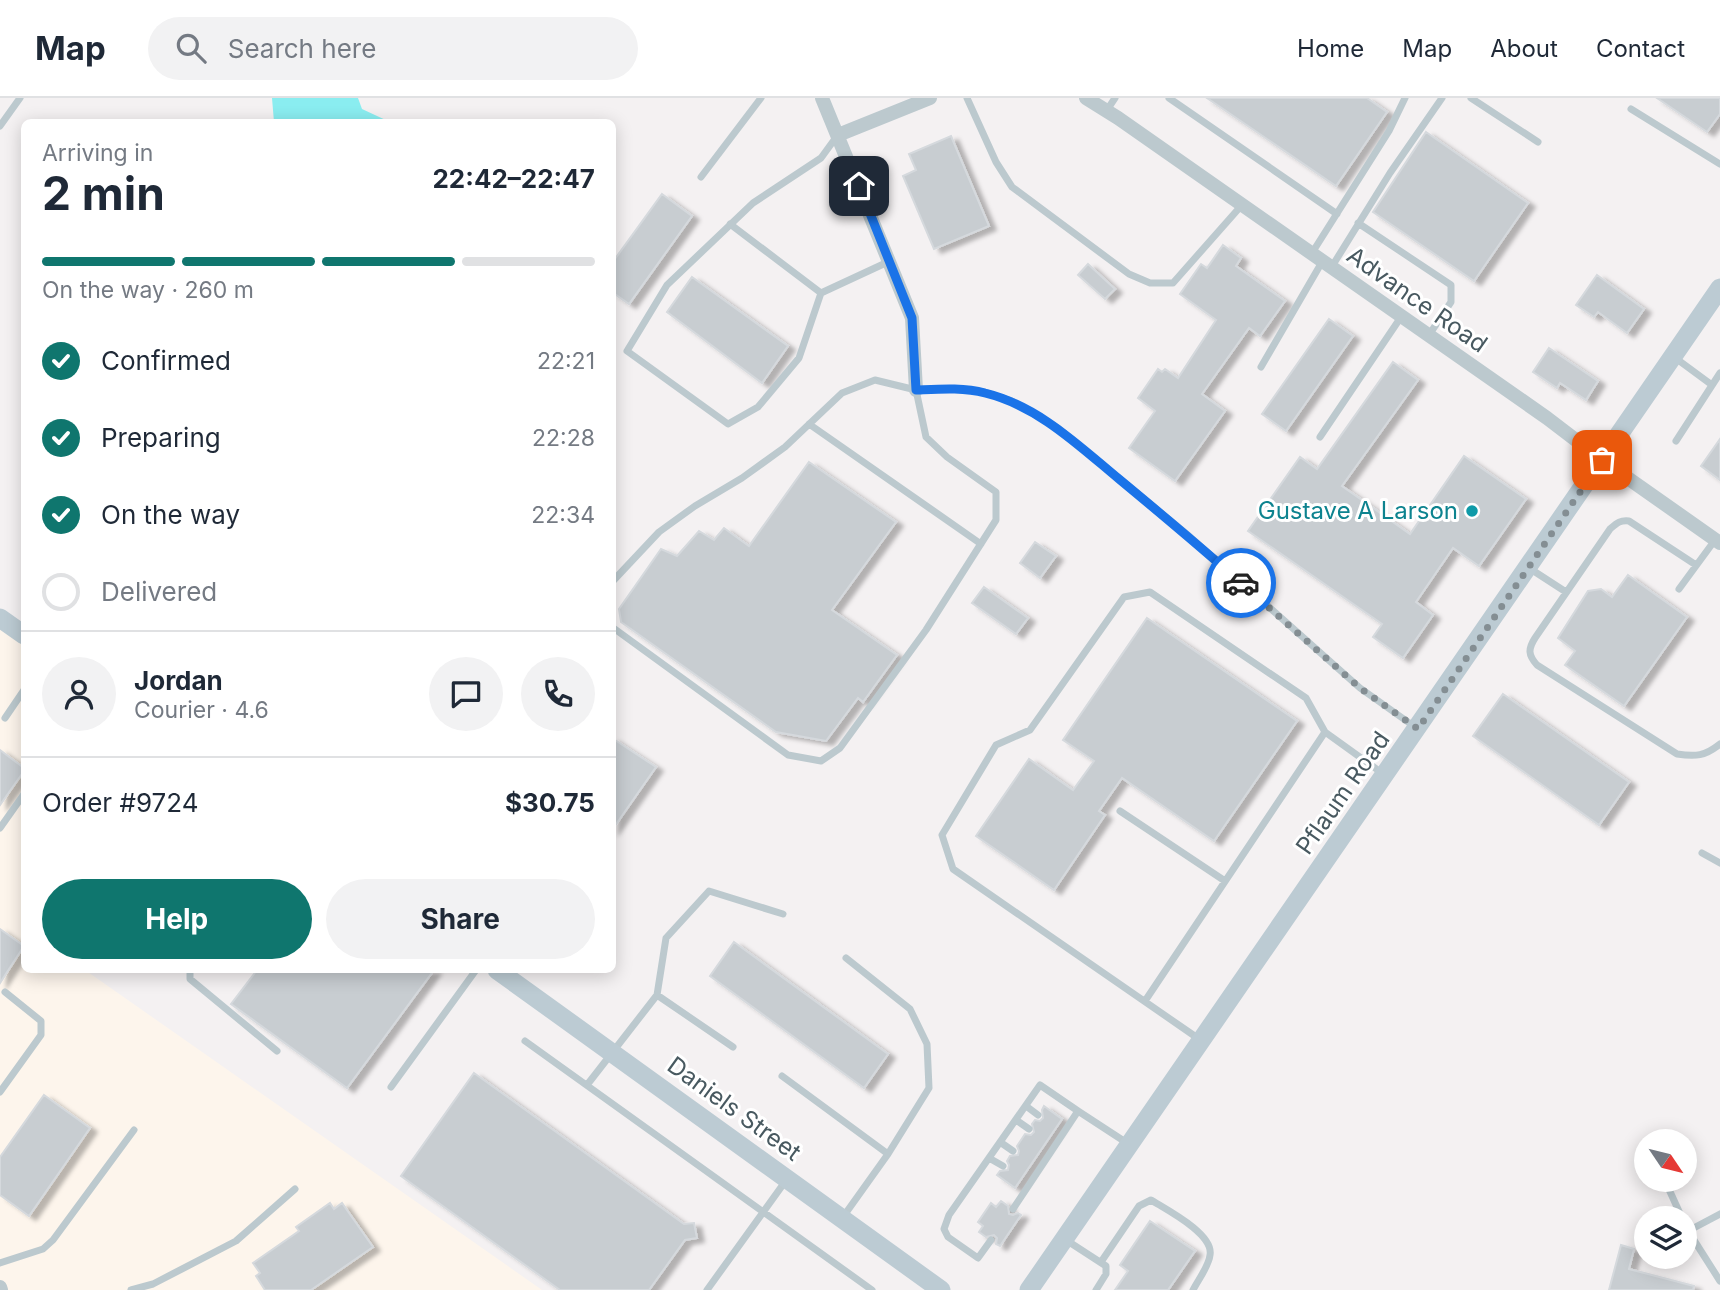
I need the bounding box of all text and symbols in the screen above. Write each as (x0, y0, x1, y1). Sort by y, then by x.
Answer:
search box (148, 17, 638, 80)
text: Map (35, 28, 106, 68)
icon: search (172, 29, 210, 67)
text: Search here (228, 33, 376, 64)
text: Home (1297, 34, 1364, 63)
text: Map (1402, 34, 1452, 63)
text: About (1490, 34, 1558, 63)
text: Contact (1596, 34, 1685, 63)
text: Arriving in (42, 139, 153, 167)
pin (829, 156, 889, 216)
text: 22:42–22:47 (432, 163, 595, 194)
text: 2 min (42, 165, 165, 221)
icon: home (840, 167, 878, 205)
street label: Advance Road (1341, 240, 1493, 359)
text: On the way · 260 m (42, 276, 254, 304)
icon: check (42, 342, 80, 380)
text: Confirmed (101, 345, 231, 376)
text: 22:21 (537, 347, 595, 375)
icon: check (42, 419, 80, 457)
text: Preparing (101, 422, 221, 453)
text: 22:28 (532, 424, 595, 452)
pin (1572, 430, 1632, 490)
icon: bag (1583, 441, 1621, 479)
icon: check (42, 496, 80, 534)
place label: Gustave A Larson (1258, 496, 1458, 525)
text: On the way (101, 499, 240, 530)
text: 22:34 (531, 501, 595, 529)
marker: Gustave A Larson (1464, 503, 1480, 519)
courier (1206, 548, 1276, 618)
icon: car (1222, 564, 1260, 602)
text: Delivered (101, 576, 217, 607)
button: person (42, 657, 116, 731)
button: chat (429, 657, 503, 731)
button: phone (521, 657, 595, 731)
text: Jordan (134, 665, 223, 696)
text: Courier · 4.6 (134, 696, 269, 724)
street label: Pflaum Road (1290, 726, 1396, 860)
text: Order #9724 (42, 787, 198, 818)
text: $30.75 (505, 787, 595, 818)
button: Help (42, 879, 312, 959)
button: Share (326, 879, 595, 959)
street label: Daniels Street (662, 1051, 807, 1167)
north arrow (1634, 1129, 1698, 1192)
map controls (1634, 1129, 1697, 1269)
button: layers (1634, 1206, 1697, 1269)

